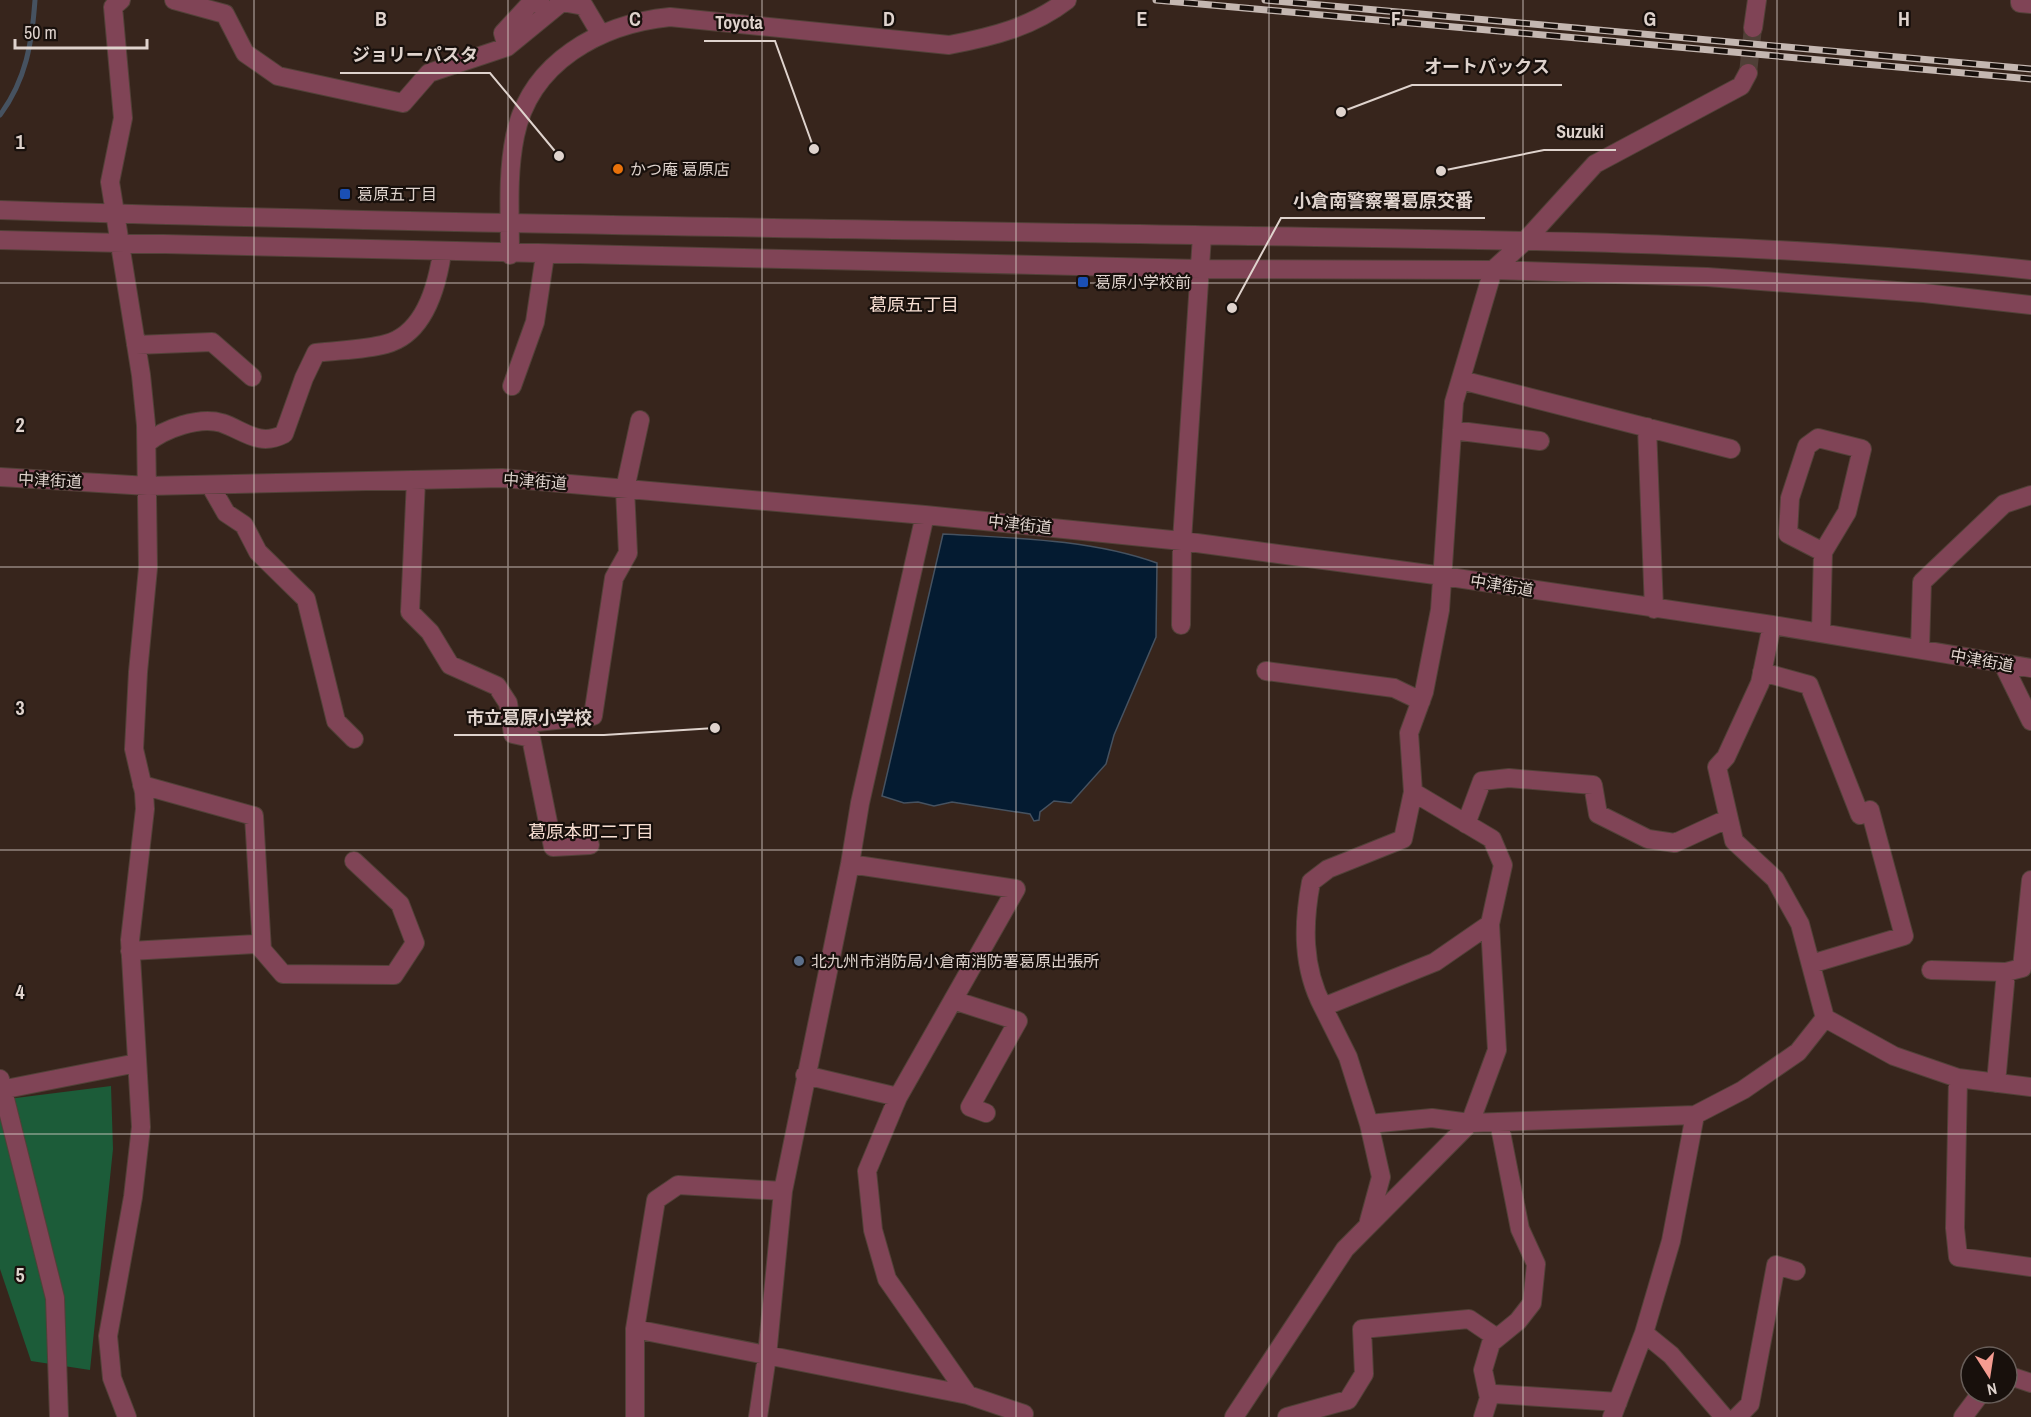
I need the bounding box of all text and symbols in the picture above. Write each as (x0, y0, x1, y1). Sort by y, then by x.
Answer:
text: B (375, 5, 387, 32)
text: C (629, 5, 641, 32)
callout: Toyota (704, 5, 775, 41)
text: D (883, 5, 895, 32)
text: E (1137, 5, 1148, 32)
text: F (1391, 5, 1401, 32)
text: G (1644, 5, 1656, 32)
text: H (1898, 5, 1910, 32)
text: Toyota (715, 10, 763, 35)
scale bar (15, 12, 147, 50)
text: 50 m (24, 20, 57, 45)
callout: ジョリーパスタ (340, 37, 490, 73)
text: ジョリーパスタ (352, 42, 478, 67)
callout: オートバックス (1412, 49, 1562, 85)
text: オートバックス (1424, 54, 1550, 79)
callout: Suzuki (1544, 114, 1616, 150)
text: Suzuki (1556, 119, 1604, 144)
text: 1 (15, 128, 25, 155)
place label: かつ庵 葛原店 (630, 158, 730, 180)
marker: かつ庵 葛原店 (611, 162, 625, 176)
callout: 小倉南警察署葛原交番 (1281, 182, 1485, 218)
place label: 葛原五丁目 (357, 183, 437, 205)
marker: 葛原五丁目 (338, 187, 352, 201)
text: 小倉南警察署葛原交番 (1293, 188, 1473, 213)
place label: 葛原小学校前 (1095, 271, 1191, 293)
marker: 葛原小学校前 (1076, 275, 1090, 289)
district label: 葛原五丁目 (869, 292, 959, 317)
text: 2 (15, 411, 25, 438)
street label: 中津街道 (17, 467, 83, 493)
street label: 中津街道 (502, 468, 568, 494)
street label: 中津街道 (987, 510, 1053, 538)
street label: 中津街道 (1469, 569, 1535, 601)
street label: 中津街道 (1949, 644, 2015, 676)
text: 3 (15, 694, 25, 721)
callout: 市立葛原小学校 (454, 699, 604, 735)
text: 市立葛原小学校 (466, 705, 592, 730)
district label: 葛原本町二丁目 (528, 819, 654, 844)
place label: 北九州市消防局小倉南消防署葛原出張所 (811, 950, 1099, 972)
marker: 北九州市消防局小倉南消防署葛原出張所 (792, 954, 806, 968)
text: 4 (15, 978, 25, 1005)
text: 5 (15, 1261, 25, 1288)
north arrow (1959, 1345, 2019, 1405)
text: N (1985, 1378, 1999, 1401)

